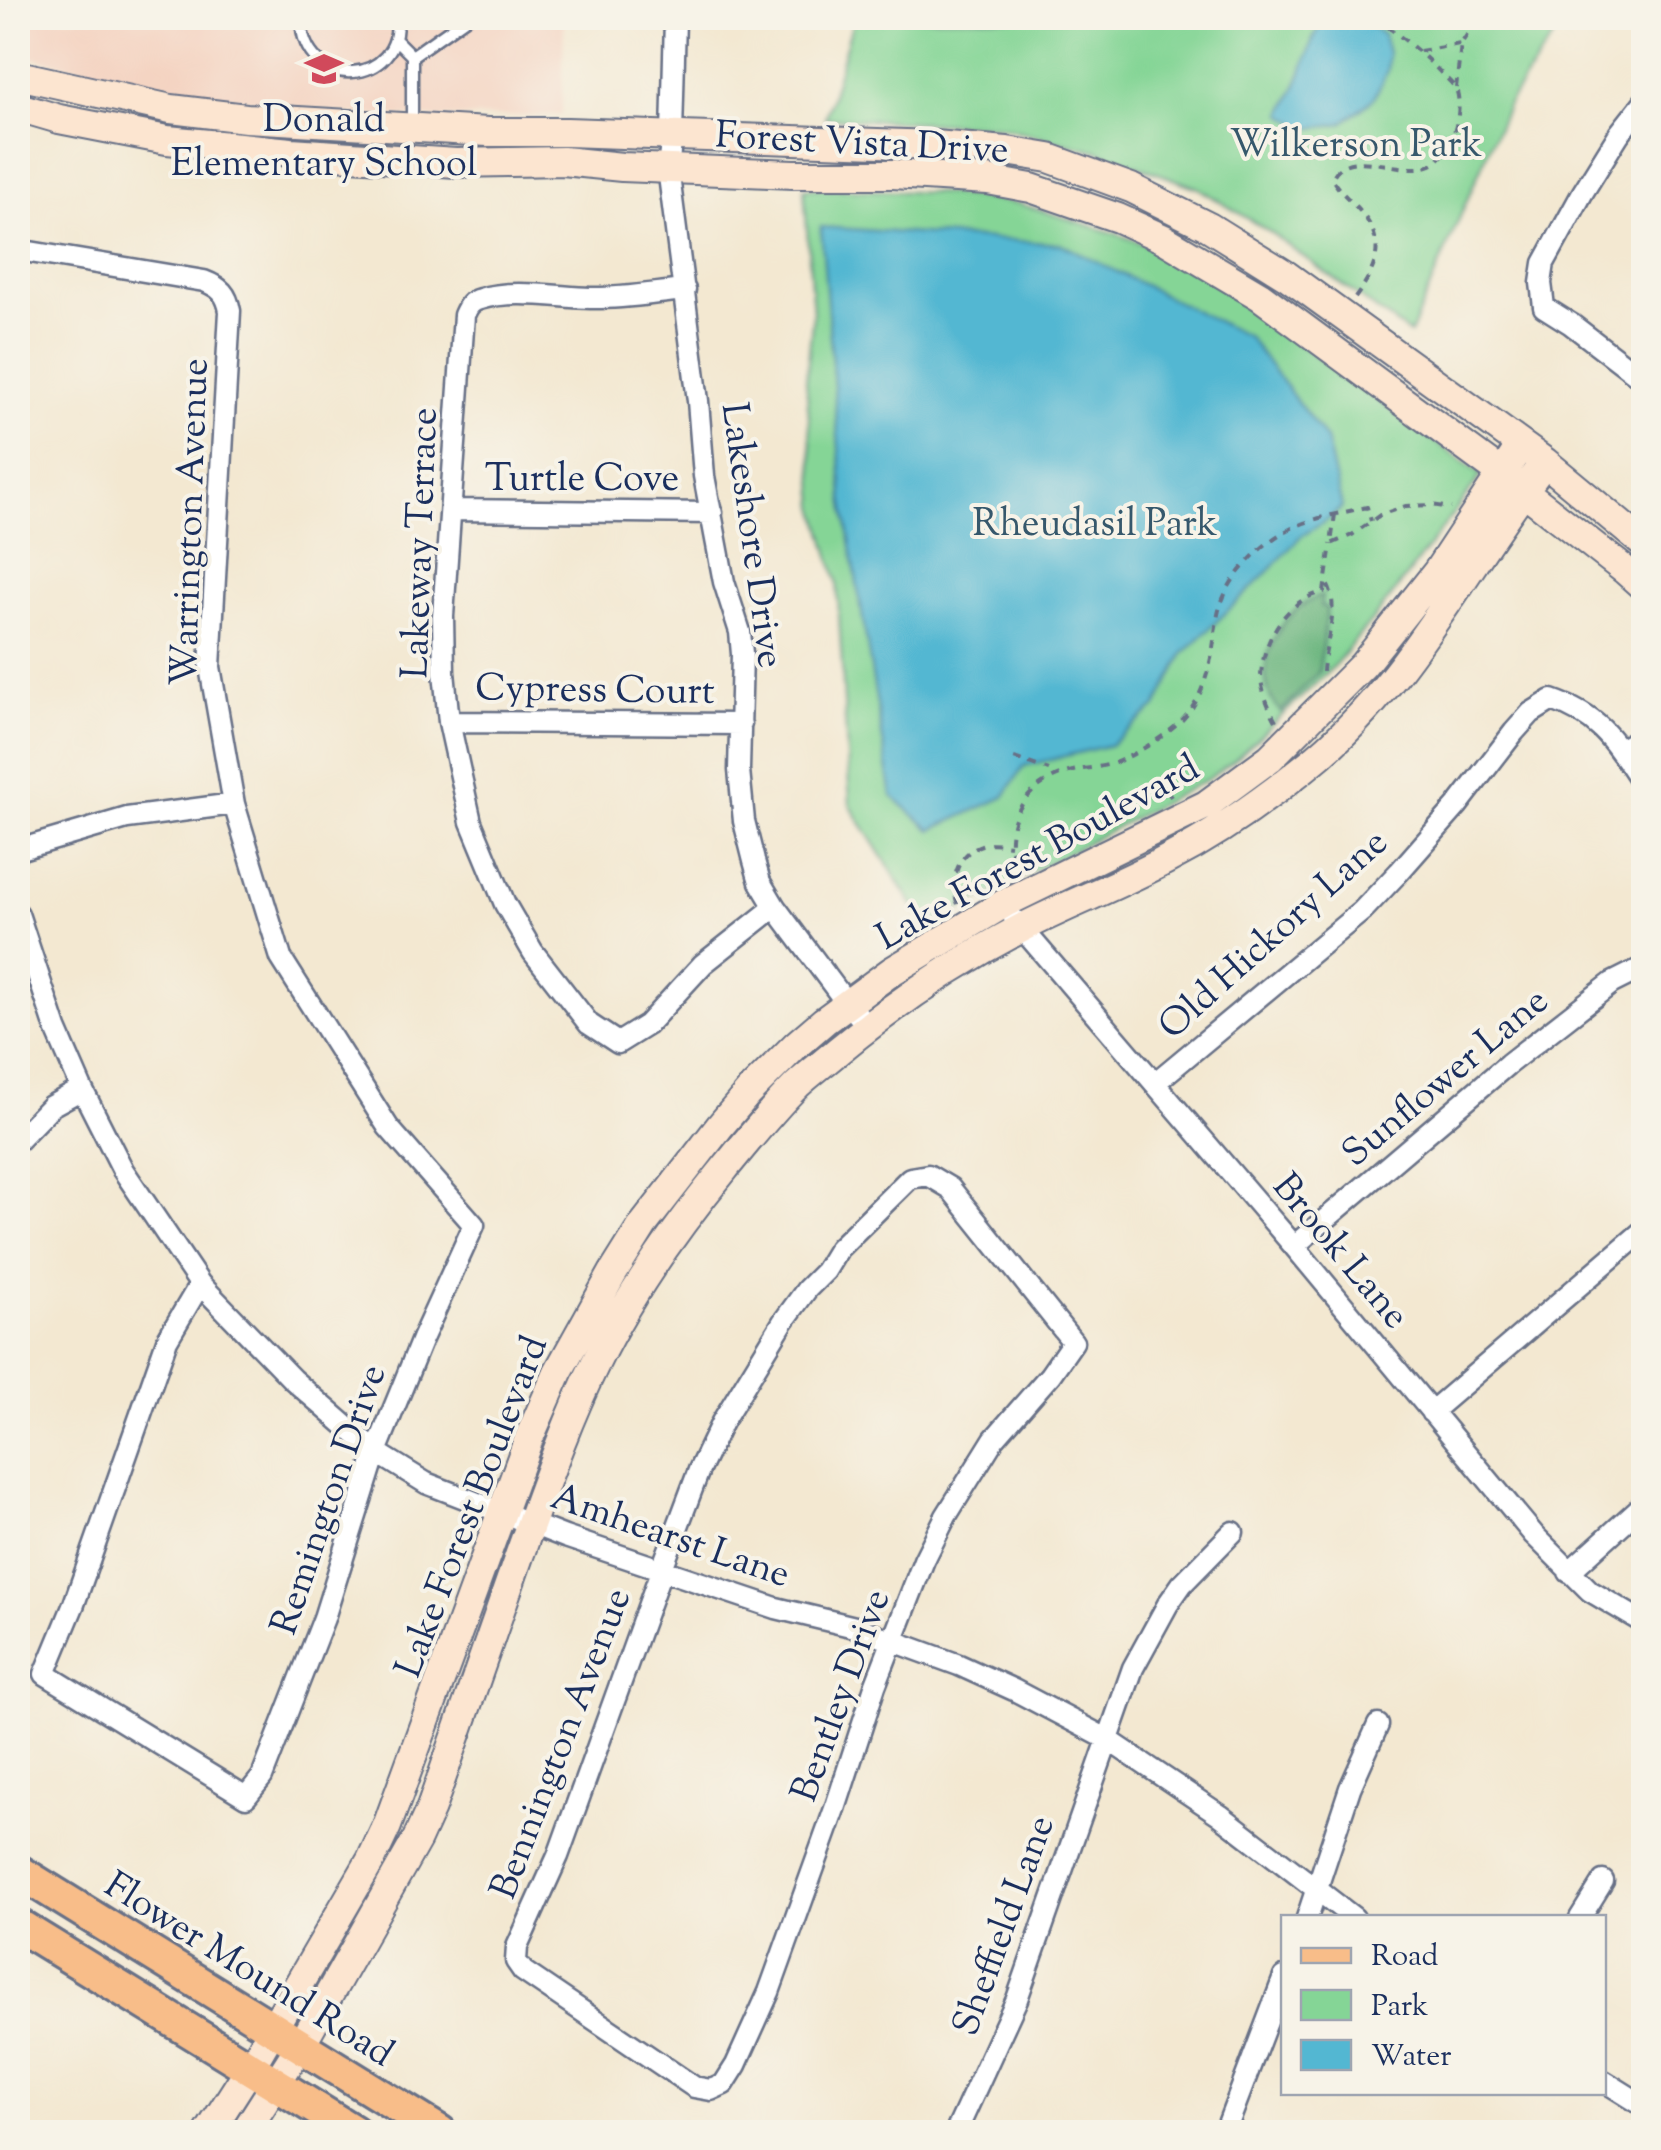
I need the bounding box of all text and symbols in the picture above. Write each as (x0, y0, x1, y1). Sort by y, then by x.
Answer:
school or university icon: Donald Elementary School (303, 48, 345, 90)
place label: Donald Elementary School (171, 95, 477, 193)
street label: Forest Vista Drive (714, 110, 1010, 180)
park label: Wilkerson Park (1230, 120, 1483, 174)
street label: Warrington Avenue (159, 357, 225, 687)
street label: Lakeshore Drive (705, 399, 795, 672)
street label: Lakeway Terrace (390, 407, 454, 680)
street label: Turtle Cove (485, 454, 679, 508)
park label: Rheudasil Park (973, 499, 1218, 553)
street label: Cypress Court (475, 663, 715, 721)
street label: Lake Forest Boulevard (868, 743, 1210, 966)
street label: Old Hickory Lane (1148, 818, 1401, 1054)
street label: Sunflower Lane (1332, 976, 1562, 1182)
street label: Brook Lane (1258, 1163, 1420, 1342)
street label: Lake Forest Boulevard (384, 1329, 564, 1686)
street label: Remington Drive (259, 1358, 402, 1643)
street label: Amhearst Lane (543, 1472, 796, 1604)
street label: Bennington Avenue (479, 1581, 647, 1908)
street label: Bentley Drive (779, 1583, 906, 1810)
street label: Sheffield Lane (941, 1809, 1071, 2044)
street label: Flower Mound Road (93, 1860, 403, 2082)
legend (1281, 1915, 1606, 2095)
text: Road (1371, 1936, 1438, 1979)
text: Park (1371, 1986, 1428, 2029)
text: Water (1371, 2036, 1452, 2079)

